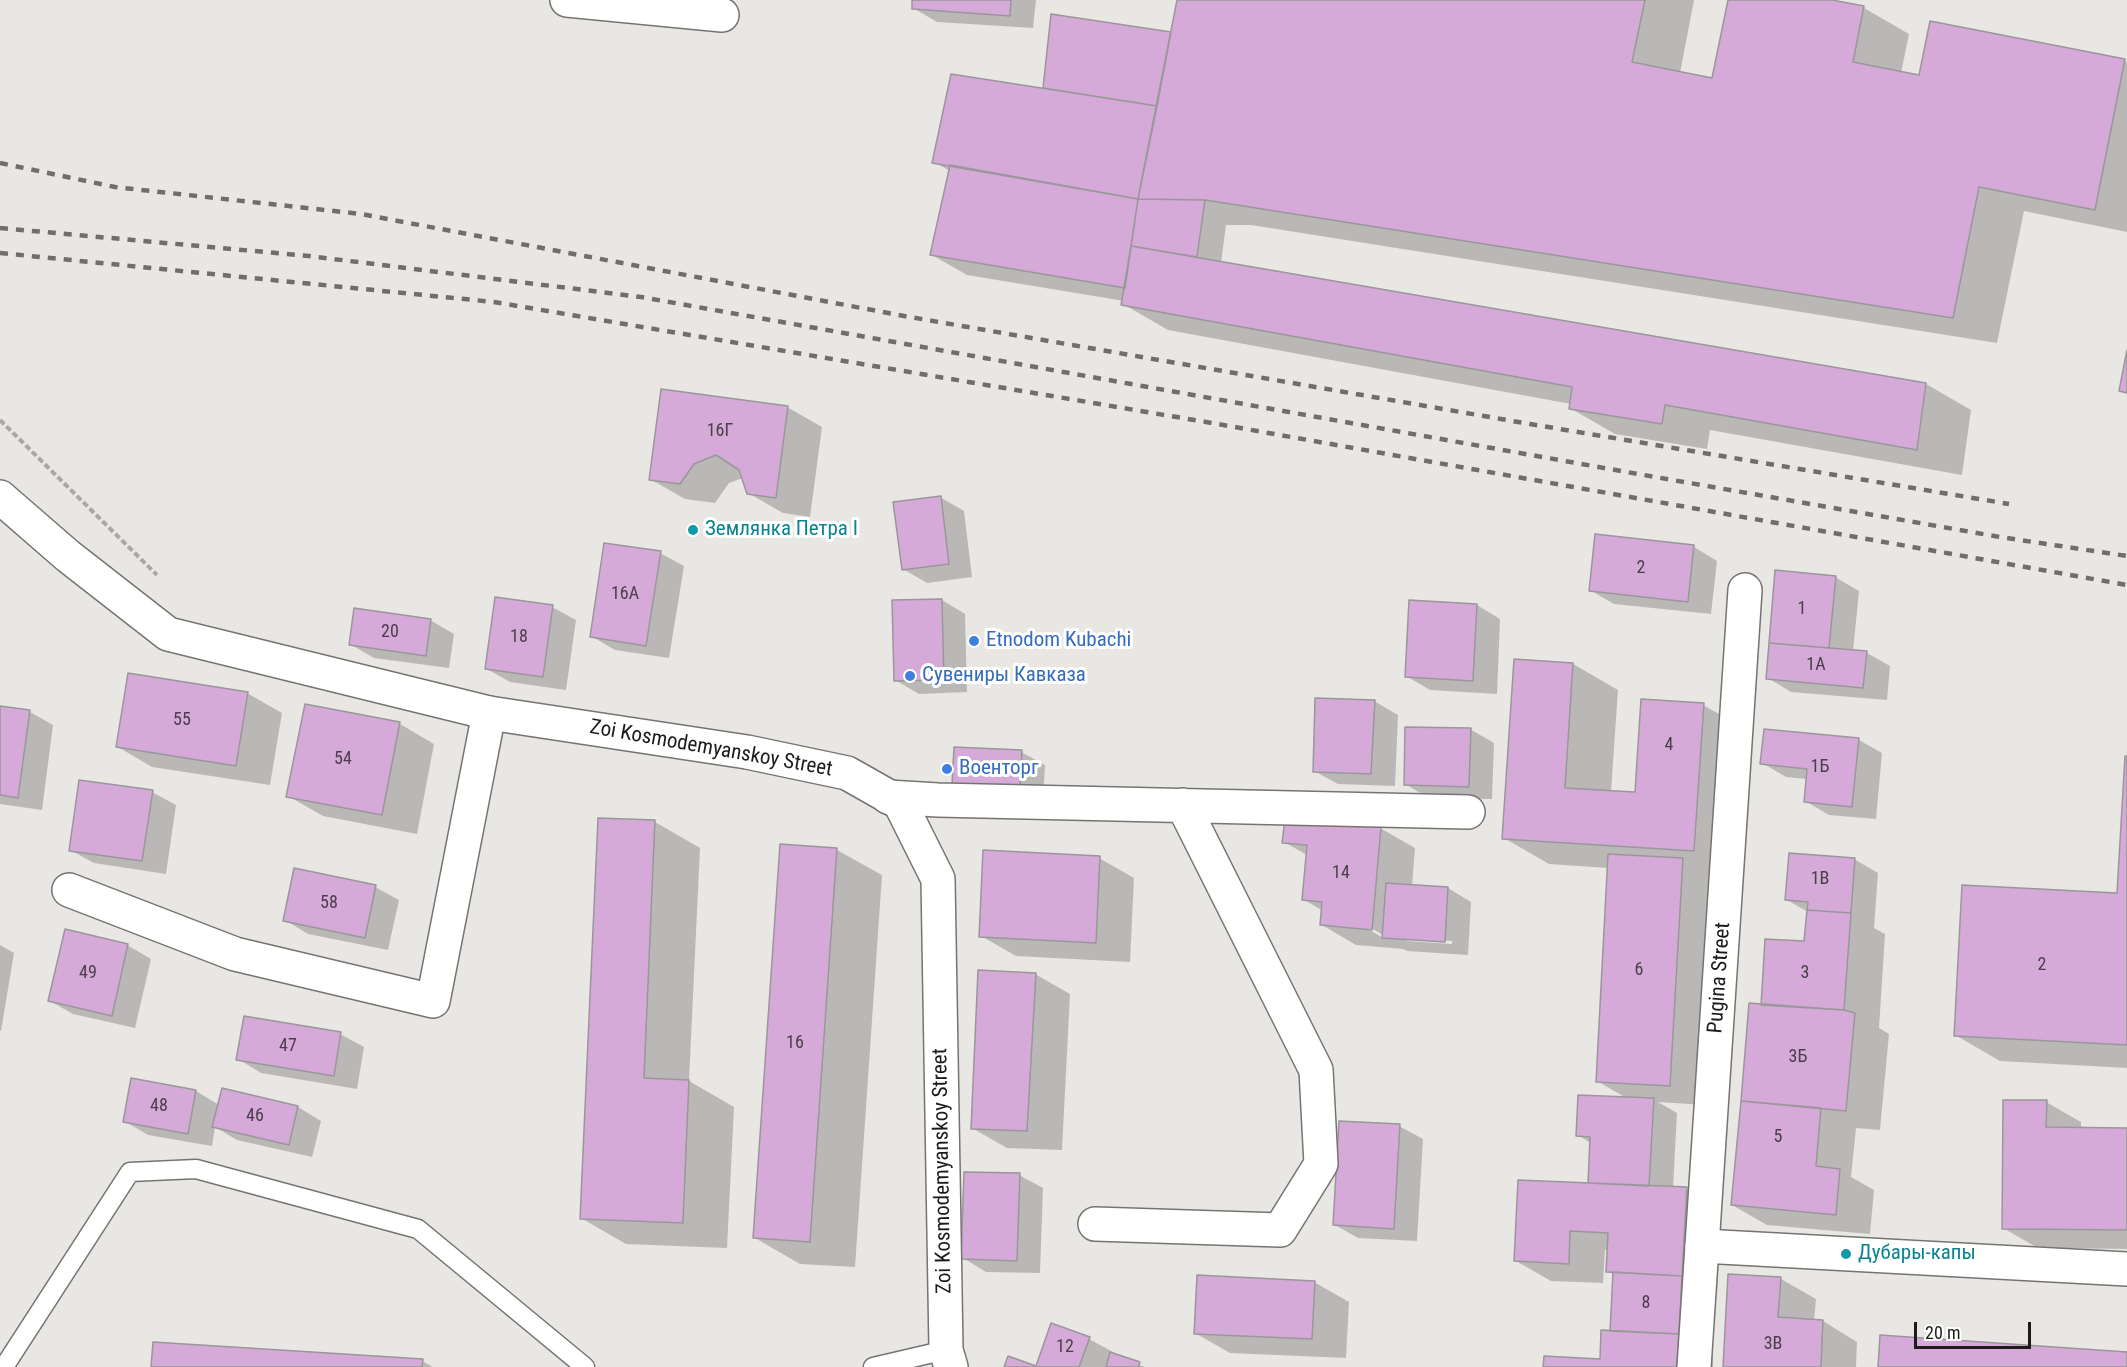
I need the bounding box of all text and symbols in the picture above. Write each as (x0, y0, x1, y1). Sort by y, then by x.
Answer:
house number: 16Г (707, 420, 733, 442)
place label: Землянка Петра I (705, 517, 858, 543)
marker: Землянка Петра I (686, 523, 700, 537)
house number: 2 (1637, 557, 1645, 579)
house number: 16А (611, 583, 639, 605)
house number: 1 (1798, 598, 1806, 620)
house number: 20 (381, 621, 399, 643)
house number: 18 (510, 626, 528, 648)
place label: Etnodom Kubachi (986, 628, 1131, 654)
marker: Etnodom Kubachi (967, 634, 981, 648)
house number: 1А (1806, 654, 1826, 676)
place label: Сувениры Кавказа (922, 663, 1086, 689)
marker: Сувениры Кавказа (903, 669, 917, 683)
house number: 55 (173, 709, 191, 731)
street label: Zoi Kosmodemyanskoy Street (588, 715, 834, 783)
house number: 4 (1665, 734, 1673, 756)
house number: 54 (334, 748, 352, 770)
place label: Военторг (959, 756, 1039, 782)
house number: 1Б (1811, 756, 1829, 778)
marker: Военторг (940, 762, 954, 776)
house number: 14 (1332, 862, 1350, 884)
house number: 1В (1811, 868, 1829, 890)
house number: 58 (320, 892, 338, 914)
street label: Pugina Street (1704, 922, 1736, 1034)
house number: 2 (2038, 954, 2046, 976)
house number: 6 (1635, 959, 1643, 981)
house number: 49 (79, 962, 97, 984)
house number: 3 (1801, 962, 1809, 984)
house number: 16 (786, 1032, 804, 1054)
house number: 47 (279, 1035, 297, 1057)
house number: 3Б (1789, 1046, 1807, 1068)
street label: Zoi Kosmodemyanskoy Street (928, 1048, 958, 1294)
house number: 48 (150, 1095, 168, 1117)
house number: 46 (246, 1105, 264, 1127)
house number: 5 (1774, 1126, 1782, 1148)
place label: Дубары-капы (1858, 1241, 1976, 1267)
marker: Дубары-капы (1839, 1247, 1853, 1261)
house number: 8 (1642, 1292, 1650, 1314)
scale bar (1917, 1310, 2034, 1348)
text: 20 m (1925, 1322, 1960, 1343)
house number: 3В (1764, 1333, 1782, 1355)
house number: 12 (1056, 1336, 1074, 1358)

